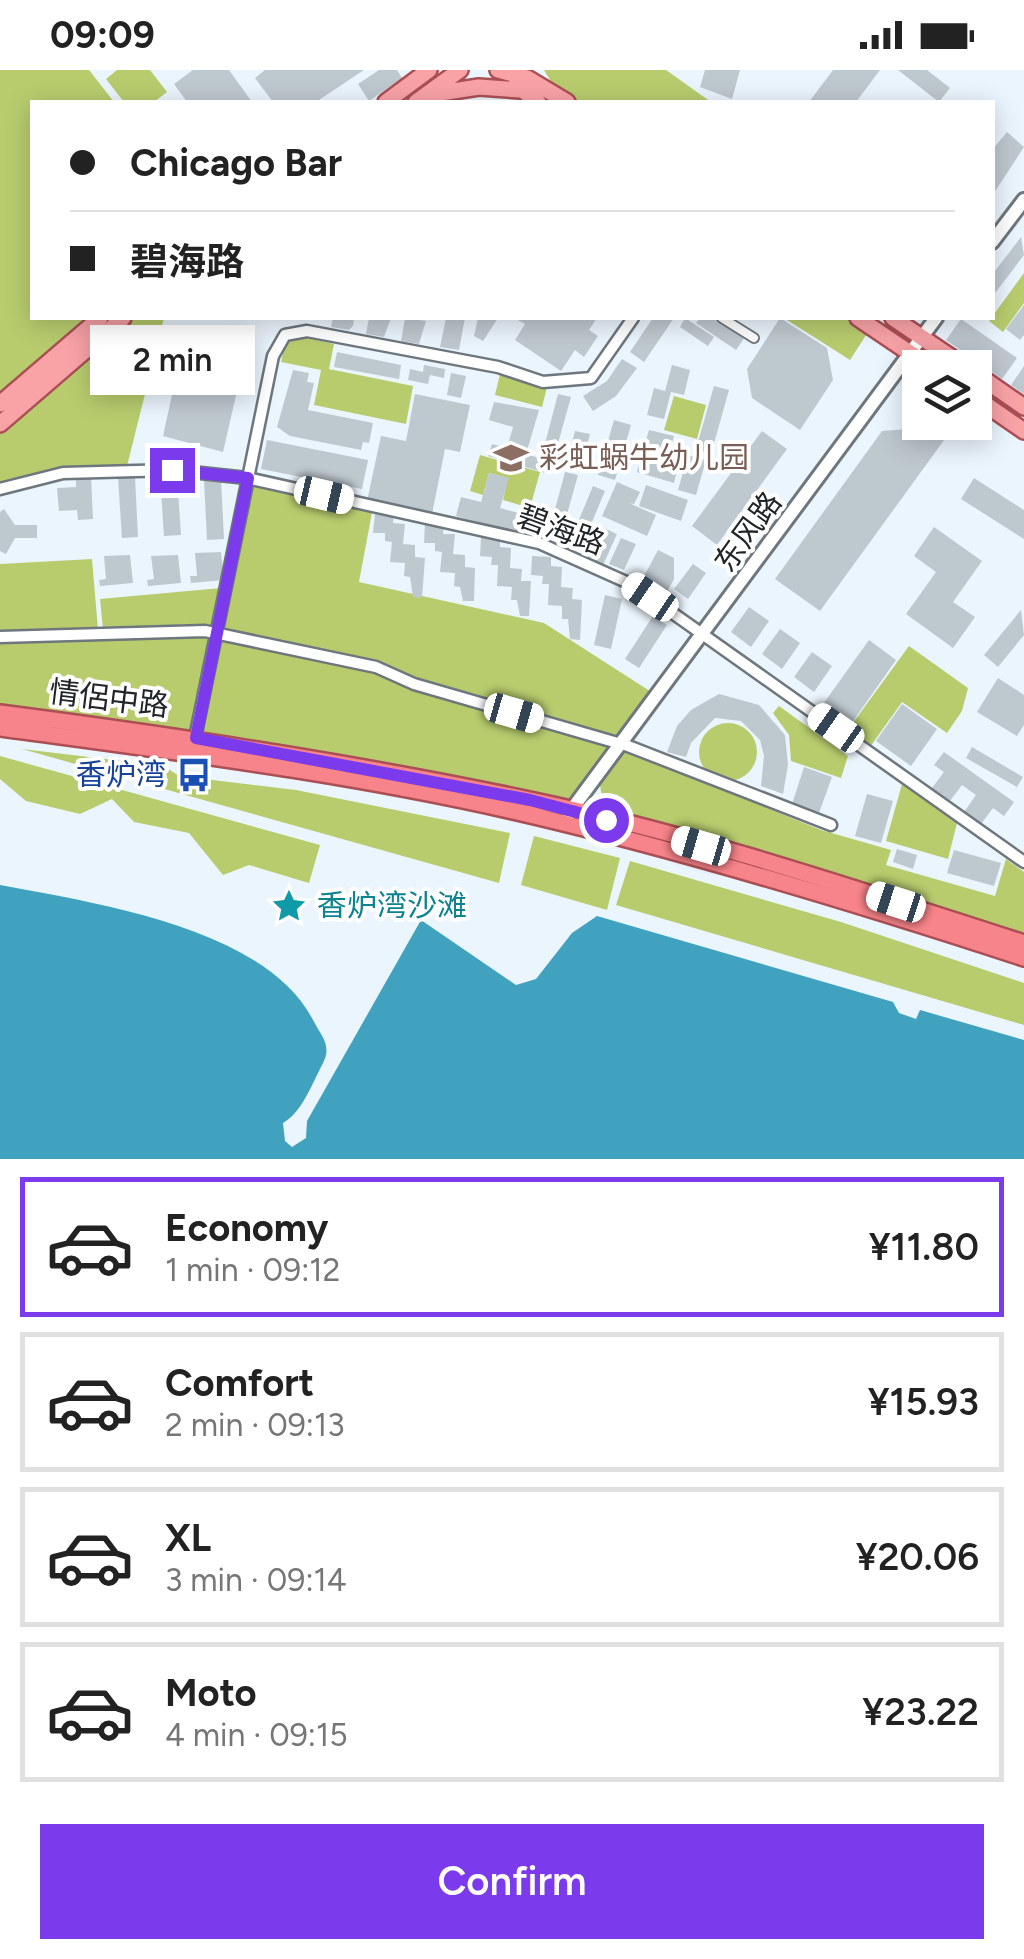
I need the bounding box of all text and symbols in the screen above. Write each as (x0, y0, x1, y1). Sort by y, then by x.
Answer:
text: 09:09 (50, 12, 155, 58)
text: Chicago Bar (130, 140, 342, 186)
text: 碧海路 (130, 239, 244, 285)
callout: 2 min (90, 325, 254, 395)
text: 2 min (133, 341, 212, 379)
map controls (902, 350, 992, 440)
button: layers (902, 350, 992, 440)
school or university icon: 彩虹蜗牛幼儿园 (492, 439, 530, 477)
place label: 彩虹蜗牛幼儿园 (539, 439, 749, 476)
route end (150, 448, 195, 493)
car (291, 474, 357, 516)
street label: 东风路 (706, 484, 789, 579)
street label: 碧海路 (513, 497, 610, 562)
car (617, 568, 683, 626)
street label: 情侶中路 (47, 673, 171, 724)
car (481, 690, 547, 736)
car (803, 699, 869, 757)
place label: 香炉湾 (76, 756, 166, 793)
bus stop icon: 香炉湾 (175, 756, 213, 794)
route start (584, 798, 629, 843)
car (668, 823, 734, 869)
car (863, 878, 929, 926)
place icon: 香炉湾沙滩 (270, 887, 308, 925)
place label: 香炉湾沙滩 (317, 887, 467, 924)
icon: car (45, 1202, 135, 1292)
text: Economy (165, 1205, 328, 1251)
text: ¥11.80 (869, 1224, 979, 1270)
text: 1 min · 09:12 (165, 1251, 340, 1289)
icon: car (45, 1357, 135, 1447)
text: Comfort (165, 1360, 314, 1406)
text: ¥15.93 (868, 1379, 979, 1425)
text: 2 min · 09:13 (165, 1406, 345, 1444)
icon: car (45, 1512, 135, 1602)
text: XL (165, 1515, 211, 1561)
text: ¥20.06 (856, 1534, 979, 1580)
text: 3 min · 09:14 (165, 1561, 347, 1599)
icon: car (45, 1667, 135, 1757)
text: Moto (165, 1670, 257, 1716)
text: ¥23.22 (862, 1689, 979, 1735)
text: 4 min · 09:15 (165, 1716, 348, 1754)
button: Confirm (40, 1824, 984, 1939)

